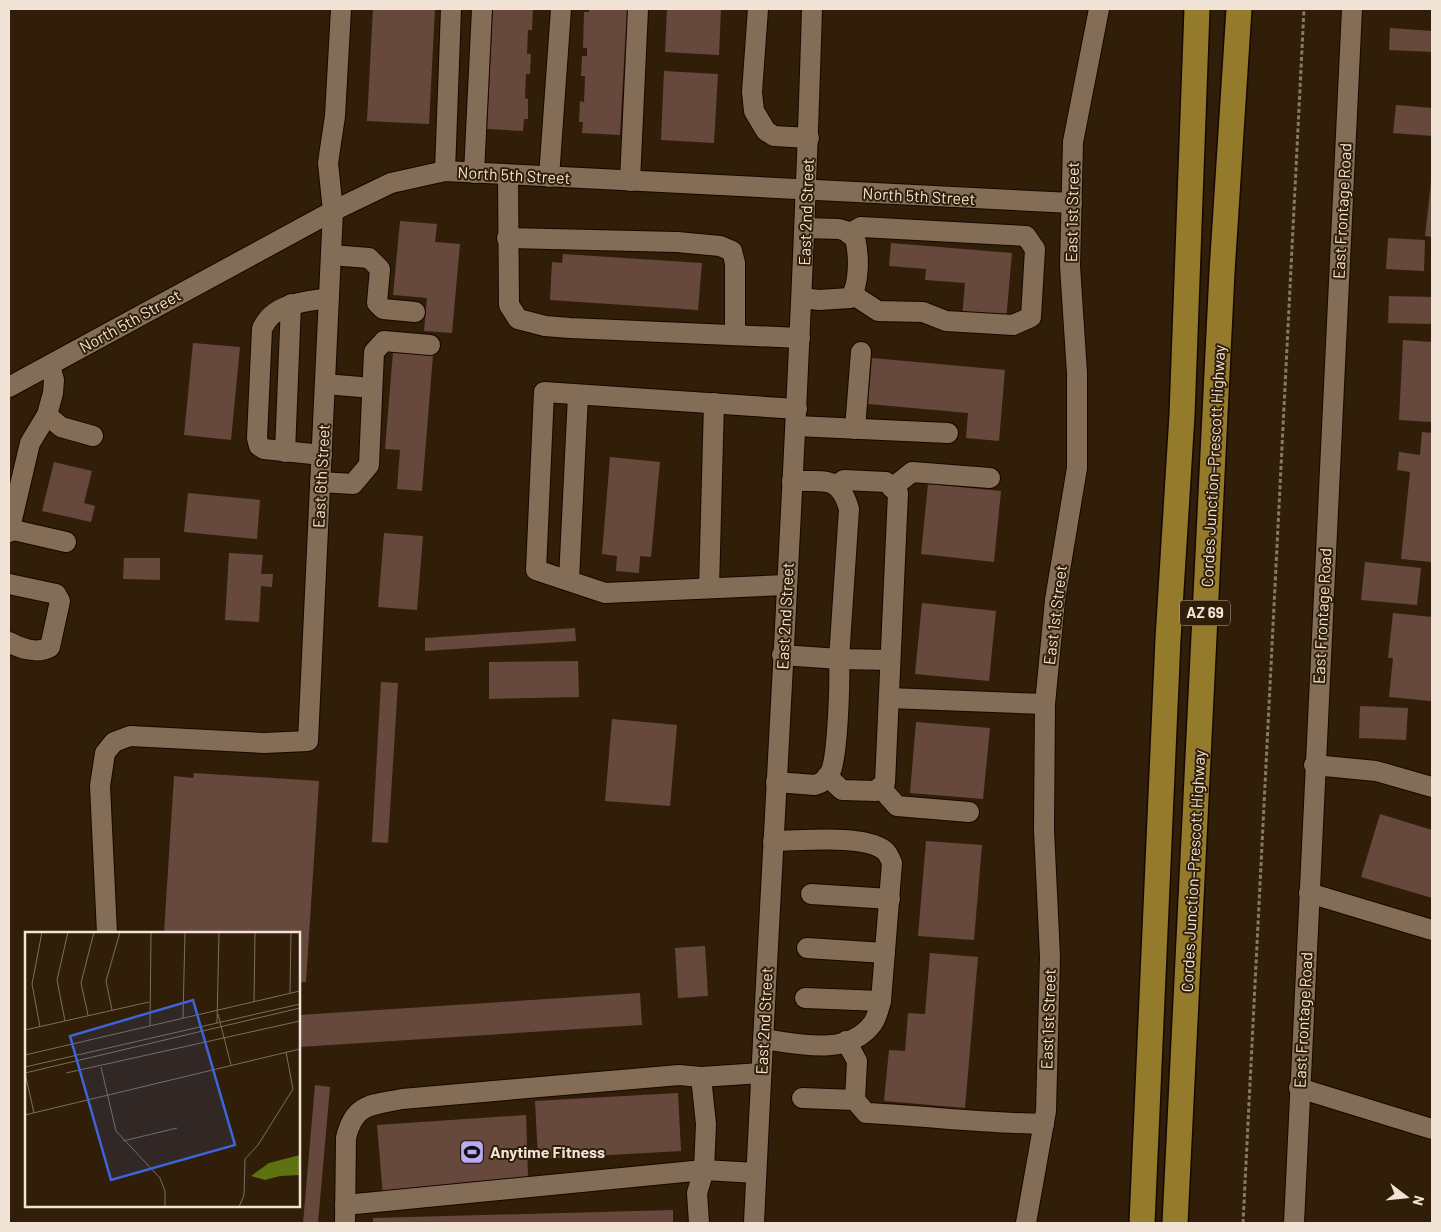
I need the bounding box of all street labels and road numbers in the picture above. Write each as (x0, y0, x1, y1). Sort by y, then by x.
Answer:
street label: East Frontage Road (1328, 142, 1355, 279)
street label: East 2nd Street (794, 158, 817, 266)
street label: North 5th Street (457, 162, 571, 187)
street label: East 1st Street (1061, 162, 1082, 262)
street label: North 5th Street (862, 183, 976, 208)
street label: North 5th Street (76, 285, 184, 356)
street label: Cordes Junction–Prescott Highway (1197, 344, 1228, 588)
street label: East 6th Street (308, 423, 333, 528)
street label: East Frontage Road (1308, 547, 1335, 684)
street label: East 2nd Street (772, 562, 797, 670)
street label: East 1st Street (1039, 564, 1070, 666)
road number: AZ 69 (1180, 600, 1230, 626)
street label: Cordes Junction–Prescott Highway (1177, 749, 1208, 993)
street label: East Frontage Road (1289, 951, 1316, 1088)
street label: East 2nd Street (751, 967, 776, 1075)
street label: East 1st Street (1036, 968, 1059, 1070)

